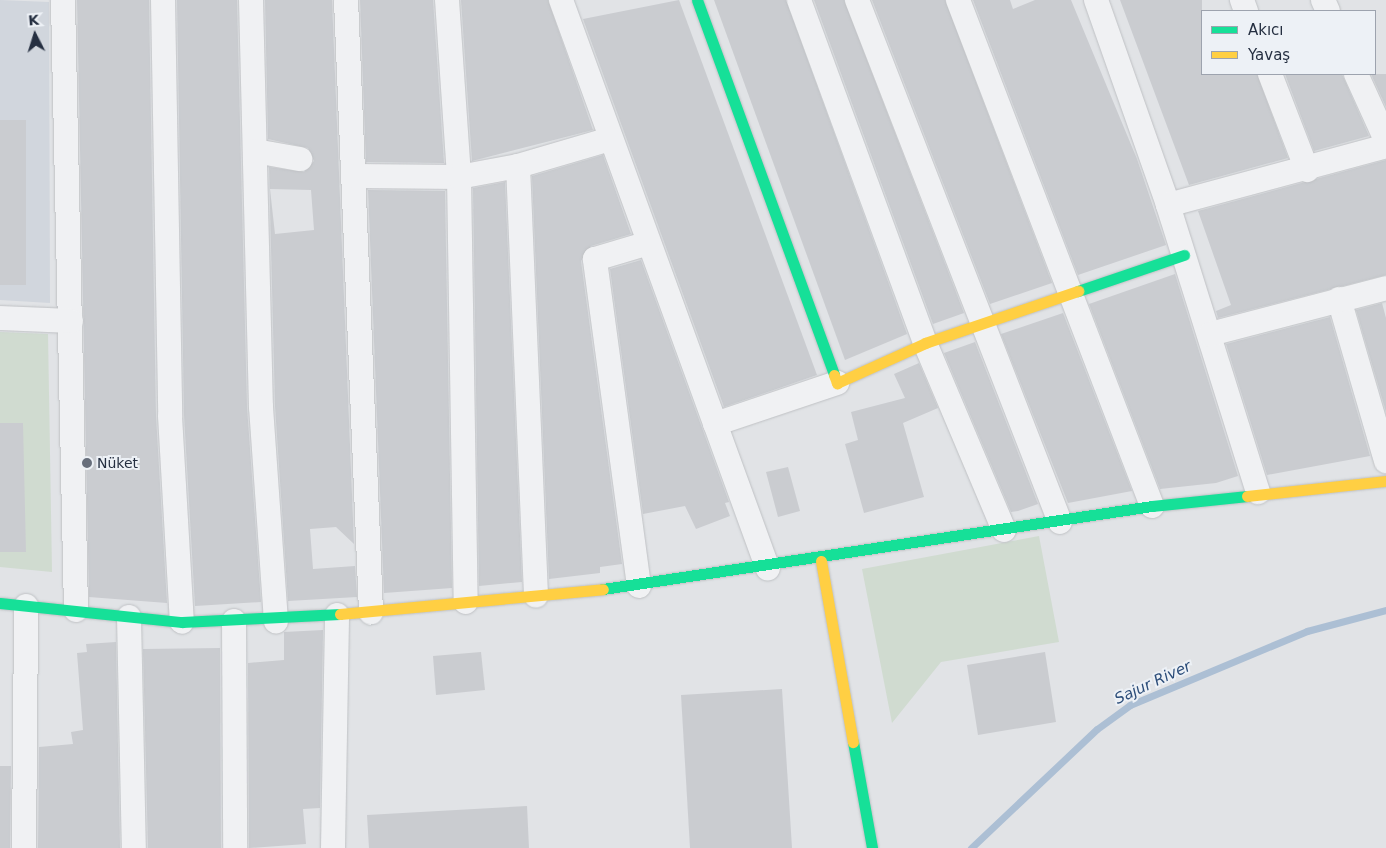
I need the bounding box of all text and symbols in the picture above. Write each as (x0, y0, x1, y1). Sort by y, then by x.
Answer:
north arrow (10, 10, 60, 60)
legend (1201, 10, 1376, 75)
text: K (28, 12, 40, 29)
text: Akıcı (1248, 21, 1284, 39)
text: Yavaş (1248, 46, 1290, 64)
place label: Nüket (97, 455, 138, 471)
marker: Nüket (81, 457, 93, 469)
water label: Sajur River (1112, 657, 1194, 709)

